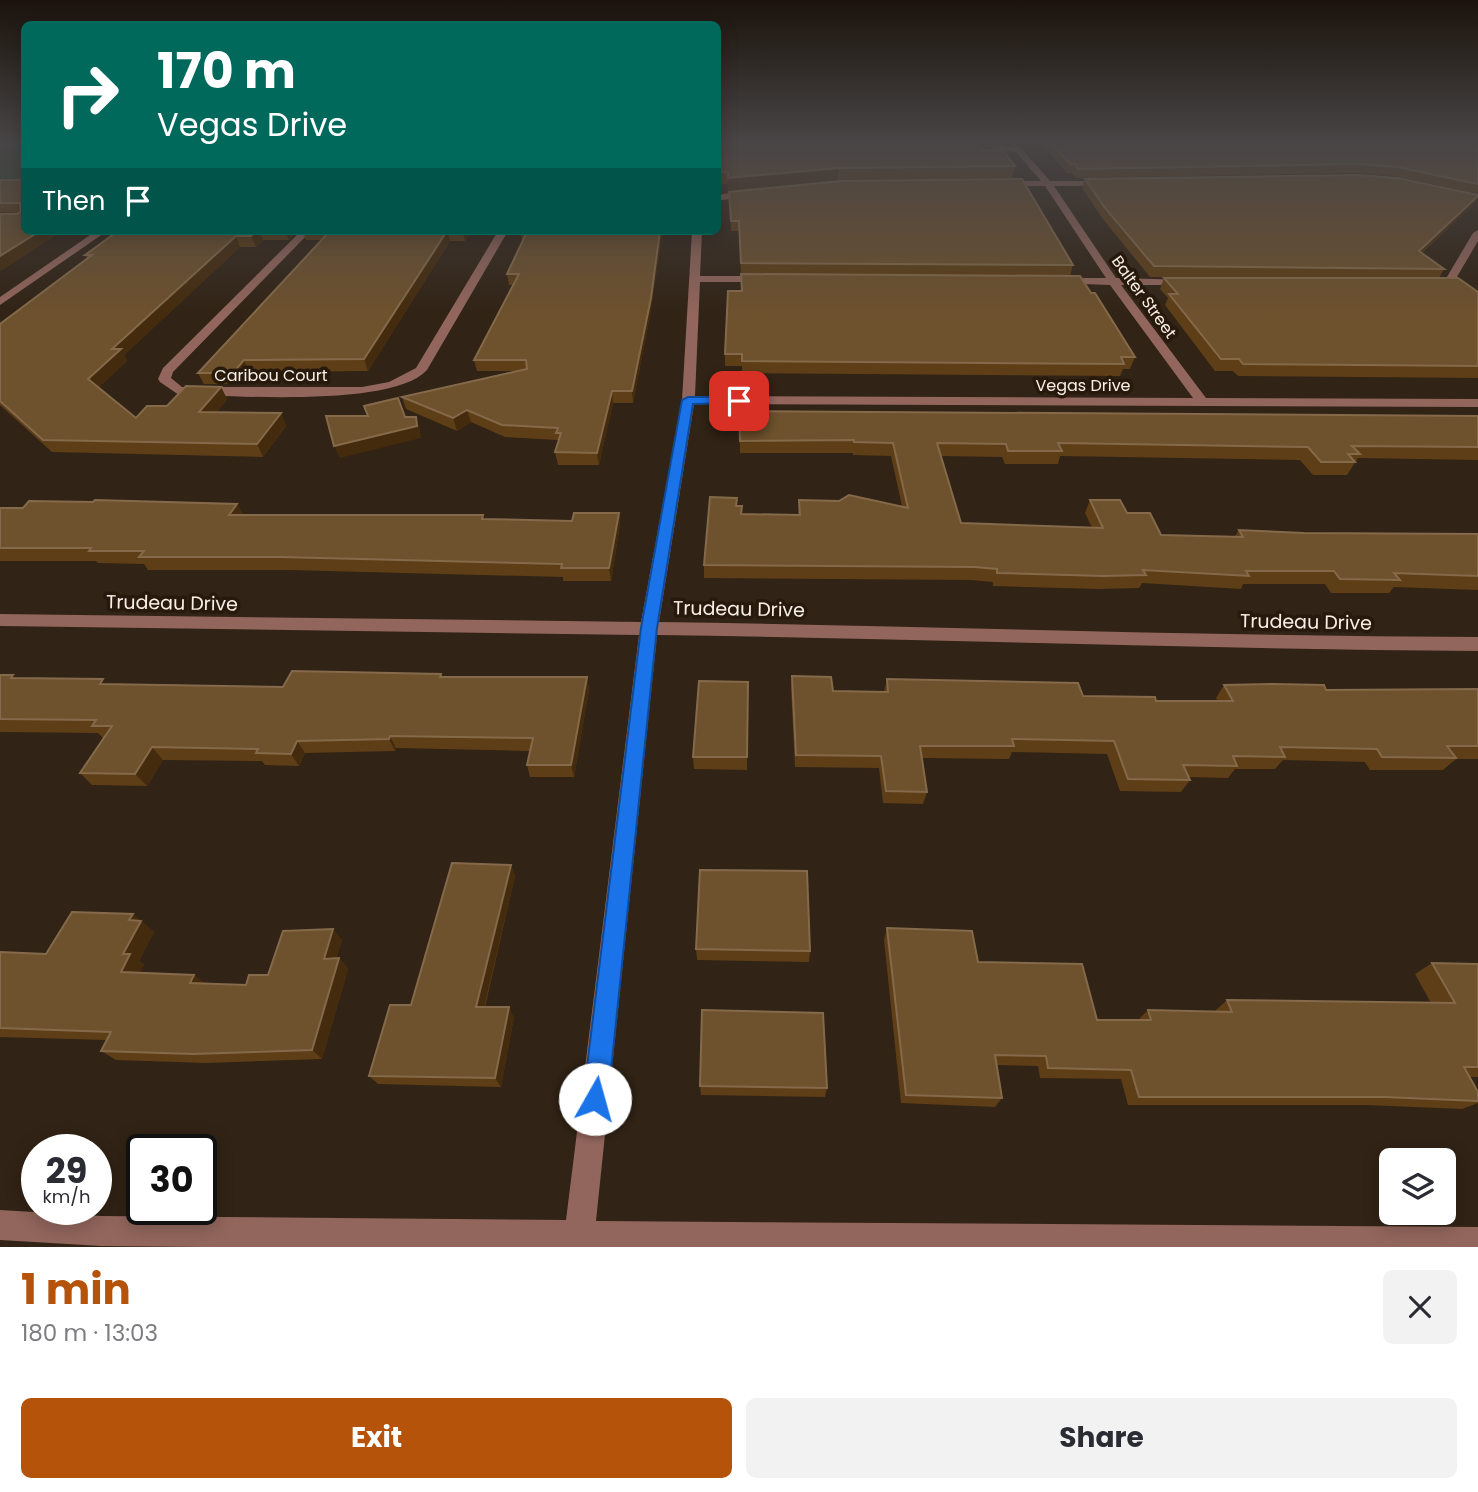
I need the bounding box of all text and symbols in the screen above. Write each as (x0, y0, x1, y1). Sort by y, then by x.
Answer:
text: 170 m (157, 37, 296, 105)
icon: right (42, 49, 133, 140)
text: Vegas Drive (157, 102, 347, 147)
icon: arrive (119, 182, 157, 220)
text: Then (42, 183, 105, 219)
street label: Balter Street (1106, 251, 1182, 343)
street label: Caribou Court (214, 364, 328, 387)
pin (709, 371, 769, 431)
street label: Vegas Drive (1035, 374, 1131, 397)
icon: arrive (720, 382, 758, 420)
street label: Trudeau Drive (106, 588, 238, 618)
street label: Trudeau Drive (673, 594, 805, 624)
street label: Trudeau Drive (1240, 607, 1372, 637)
position arrow (558, 1062, 632, 1136)
speed limit sign: 30 (126, 1134, 217, 1225)
text: 29 (46, 1146, 87, 1195)
map controls (1379, 1148, 1456, 1225)
button: layers (1379, 1148, 1456, 1225)
text: km/h (43, 1184, 90, 1209)
text: 1 min (21, 1260, 131, 1319)
button: close (1383, 1270, 1457, 1344)
text: 180 m · 13:03 (21, 1317, 158, 1349)
button: Exit (21, 1398, 732, 1478)
button: Share (746, 1398, 1457, 1478)

